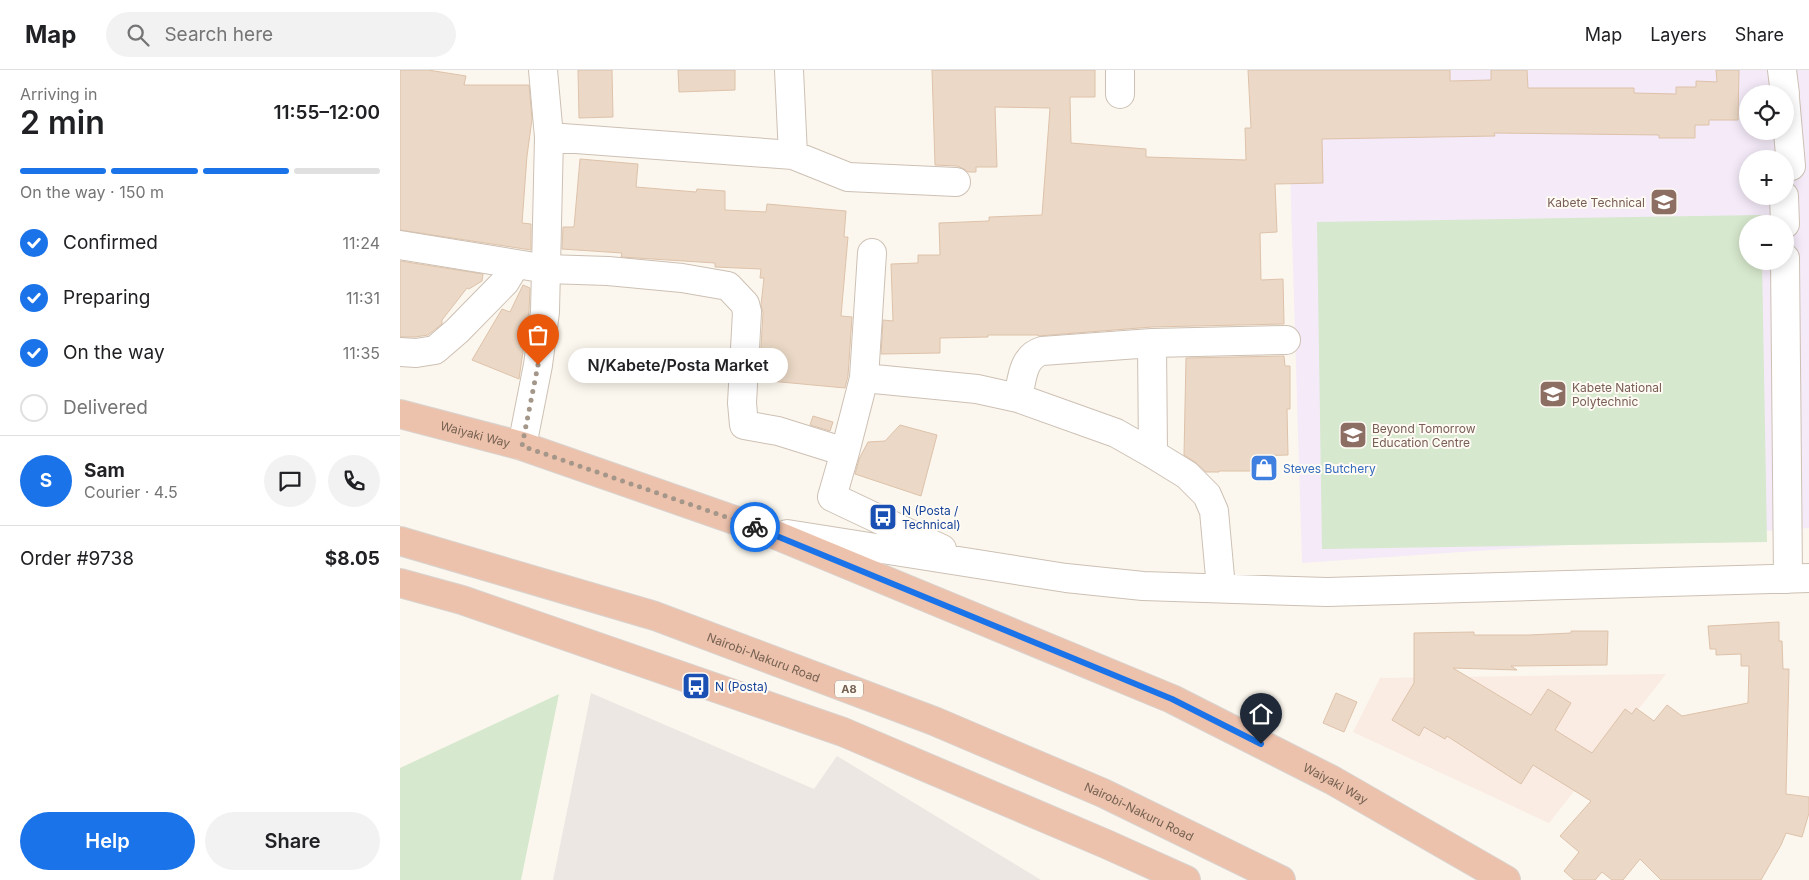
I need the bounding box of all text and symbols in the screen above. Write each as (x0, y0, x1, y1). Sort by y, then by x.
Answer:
search box (106, 12, 456, 57)
text: Map (25, 20, 76, 49)
icon: search (124, 21, 152, 49)
text: Search here (164, 23, 273, 46)
text: Map (1585, 24, 1622, 45)
text: Layers (1650, 24, 1707, 45)
text: Share (1735, 24, 1784, 45)
text: Arriving in (20, 84, 97, 104)
map controls (1739, 85, 1794, 270)
button: locate (1739, 85, 1794, 140)
text: 11:55–12:00 (273, 101, 380, 124)
text: 2 min (20, 103, 105, 142)
button: + (1739, 150, 1794, 205)
text: On the way · 150 m (20, 182, 164, 202)
school or university icon: Kabete Technical (1649, 187, 1679, 217)
place label: Kabete Technical (1547, 195, 1645, 210)
button: − (1739, 215, 1794, 270)
icon: check (20, 229, 48, 257)
text: Confirmed (63, 231, 158, 254)
text: 11:24 (343, 233, 380, 253)
icon: check (20, 284, 48, 312)
text: Preparing (63, 286, 150, 309)
text: 11:31 (346, 288, 380, 308)
pin (517, 314, 559, 365)
icon: bag (524, 321, 552, 349)
icon: check (20, 339, 48, 367)
text: On the way (63, 341, 165, 364)
text: 11:35 (343, 343, 380, 363)
callout: N/Kabete/Posta Market (568, 348, 788, 382)
text: N/Kabete/Posta Market (587, 355, 769, 375)
school or university icon: Kabete National Polytechnic (1538, 379, 1568, 409)
place label: Kabete National Polytechnic (1572, 380, 1662, 409)
text: Delivered (63, 396, 148, 419)
street label: Waiyaki Way (439, 417, 512, 450)
school or university icon: Beyond Tomorrow Education Centre (1338, 420, 1368, 450)
place label: Beyond Tomorrow Education Centre (1372, 421, 1476, 450)
shop icon: Steves Butchery (1249, 453, 1279, 483)
button: chat (264, 455, 316, 507)
button: phone (328, 455, 380, 507)
text: Sam (84, 459, 125, 482)
place label: Steves Butchery (1283, 461, 1376, 476)
text: S (40, 469, 52, 492)
text: Courier · 4.5 (84, 482, 178, 502)
courier (730, 502, 780, 552)
bus stop icon: N (Posta / Technical) (868, 502, 898, 532)
place label: N (Posta / Technical) (902, 503, 961, 532)
icon: bike (741, 513, 769, 541)
text: Order #9738 (20, 547, 134, 570)
text: $8.05 (325, 547, 380, 570)
street label: Nairobi-Nakuru Road (705, 629, 822, 685)
bus stop icon: N (Posta) (681, 671, 711, 701)
place label: N (Posta) (715, 679, 768, 694)
road number: A8 (835, 680, 863, 698)
pin (1240, 693, 1282, 744)
icon: home (1247, 700, 1275, 728)
street label: Waiyaki Way (1301, 759, 1371, 807)
street label: Nairobi-Nakuru Road (1082, 779, 1196, 844)
button: Help (20, 812, 195, 870)
button: Share (205, 812, 380, 870)

